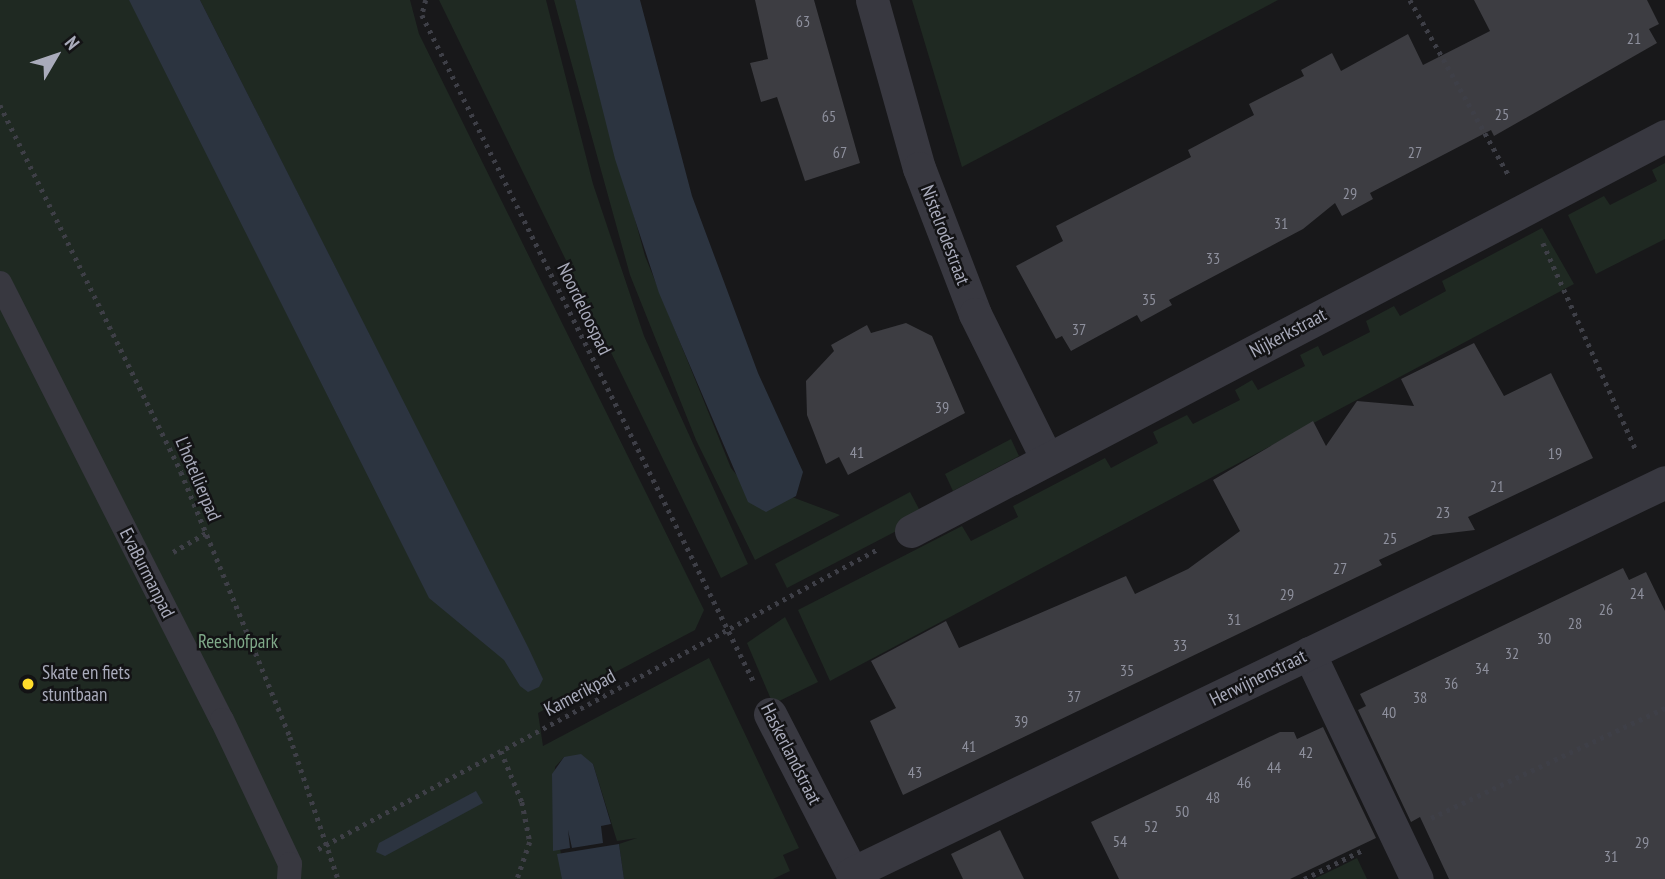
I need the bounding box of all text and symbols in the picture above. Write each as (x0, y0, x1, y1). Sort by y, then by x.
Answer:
house number: 63 (796, 11, 810, 31)
north arrow (21, 21, 91, 91)
house number: 21 (1627, 28, 1641, 48)
text: N (60, 31, 85, 54)
house number: 25 (1495, 104, 1509, 124)
house number: 65 (822, 106, 836, 126)
house number: 67 (833, 142, 847, 162)
house number: 27 (1408, 142, 1422, 162)
street label: Nistelrodestraat (916, 182, 974, 288)
house number: 29 (1343, 183, 1357, 203)
house number: 31 (1274, 213, 1288, 233)
house number: 33 (1206, 248, 1220, 268)
street label: Noordeloospad (552, 259, 616, 359)
house number: 35 (1142, 289, 1156, 309)
street label: Nijkerkstraat (1246, 303, 1330, 363)
house number: 37 (1072, 319, 1086, 339)
house number: 39 (935, 397, 949, 417)
street label: L'hotellierpad (170, 434, 226, 524)
house number: 41 (850, 442, 864, 462)
house number: 19 (1548, 443, 1562, 463)
house number: 21 (1490, 476, 1504, 496)
house number: 23 (1436, 502, 1450, 522)
street label: EvaBurmanpad (115, 524, 179, 622)
house number: 25 (1383, 528, 1397, 548)
house number: 27 (1333, 558, 1347, 578)
house number: 24 (1630, 583, 1644, 603)
house number: 29 (1280, 584, 1294, 604)
house number: 26 (1599, 599, 1613, 619)
house number: 31 (1227, 609, 1241, 629)
house number: 28 (1568, 613, 1582, 633)
house number: 30 (1537, 628, 1551, 648)
park label: Reeshofpark (198, 631, 278, 653)
house number: 33 (1173, 635, 1187, 655)
house number: 32 (1505, 643, 1519, 663)
street label: Herwijnenstraat (1206, 645, 1310, 711)
house number: 34 (1475, 658, 1489, 678)
house number: 35 (1120, 660, 1134, 680)
place label: Skate en fiets stuntbaan (42, 662, 130, 706)
street label: Kamerikpad (540, 665, 620, 721)
house number: 36 (1444, 673, 1458, 693)
marker: Skate en fiets stuntbaan (20, 676, 36, 692)
house number: 37 (1067, 686, 1081, 706)
house number: 38 (1413, 687, 1427, 707)
street label: Haskerlandstraat (756, 700, 826, 808)
house number: 40 (1382, 702, 1396, 722)
house number: 39 (1014, 711, 1028, 731)
house number: 41 (962, 736, 976, 756)
house number: 42 (1299, 742, 1313, 762)
house number: 44 (1267, 757, 1281, 777)
house number: 43 (908, 762, 922, 782)
house number: 46 (1237, 772, 1251, 792)
house number: 48 (1206, 787, 1220, 807)
house number: 50 (1175, 801, 1189, 821)
house number: 52 (1144, 816, 1158, 836)
house number: 54 (1113, 831, 1127, 851)
house number: 29 (1635, 832, 1649, 852)
house number: 31 (1604, 846, 1618, 866)

